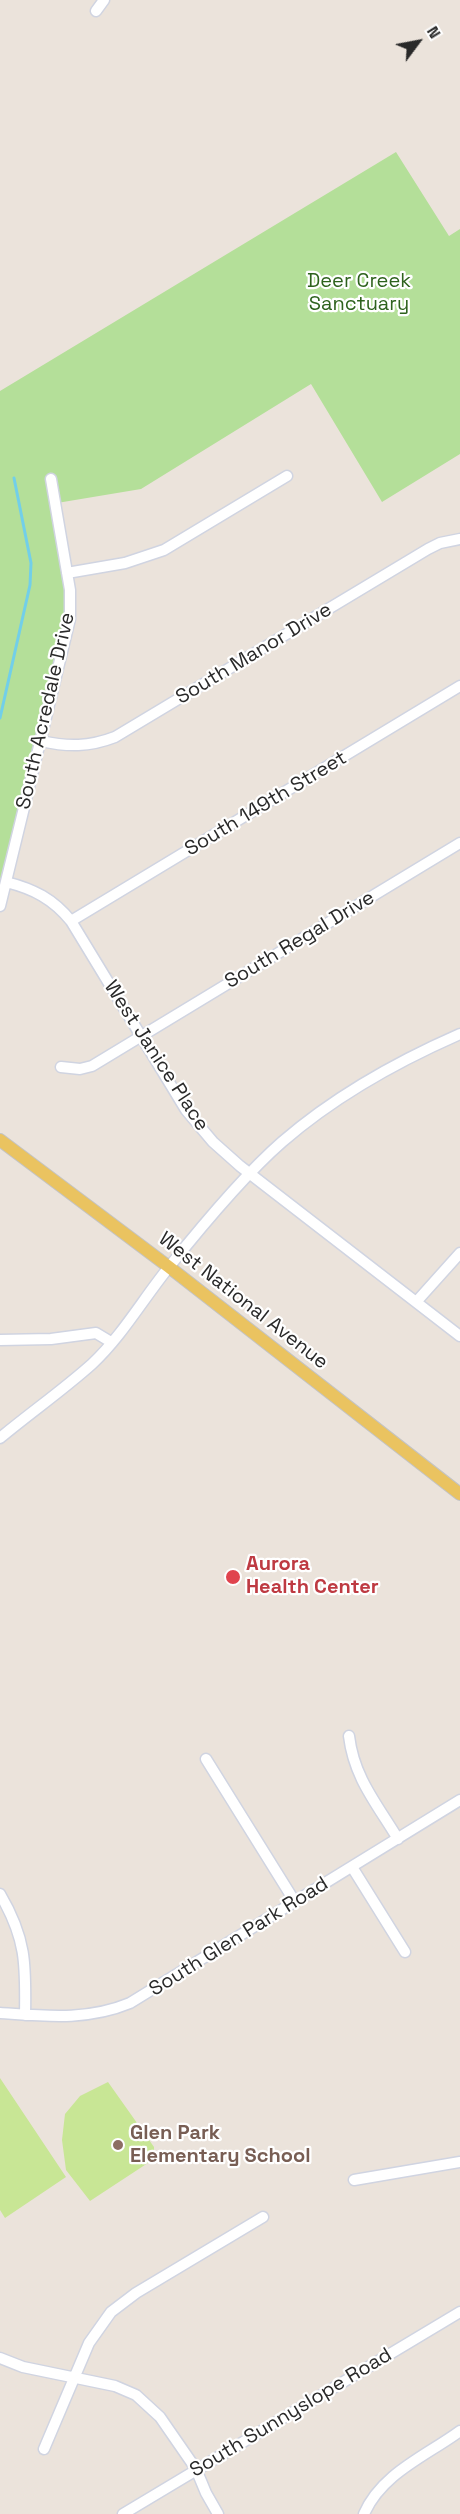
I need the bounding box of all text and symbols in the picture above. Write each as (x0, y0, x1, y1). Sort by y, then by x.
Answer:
north arrow (388, 12, 448, 72)
text: N (422, 22, 445, 42)
park label: Deer Creek Sanctuary (307, 270, 411, 317)
street label: South Manor Drive (172, 598, 336, 710)
street label: South Acredale Drive (12, 610, 80, 812)
street label: South 149th Street (181, 746, 351, 862)
street label: South Regal Drive (221, 886, 379, 994)
street label: West Janice Place (98, 976, 214, 1136)
street label: West National Avenue (153, 1227, 333, 1375)
place label: Aurora Health Center (246, 1553, 379, 1600)
marker: Aurora Health Center (224, 1568, 242, 1586)
street label: South Glen Park Road (145, 1872, 333, 2002)
place label: Glen Park Elementary School (130, 2122, 311, 2169)
marker: Glen Park Elementary School (111, 2138, 125, 2152)
street label: South Sunnyslope Road (186, 2343, 396, 2483)

